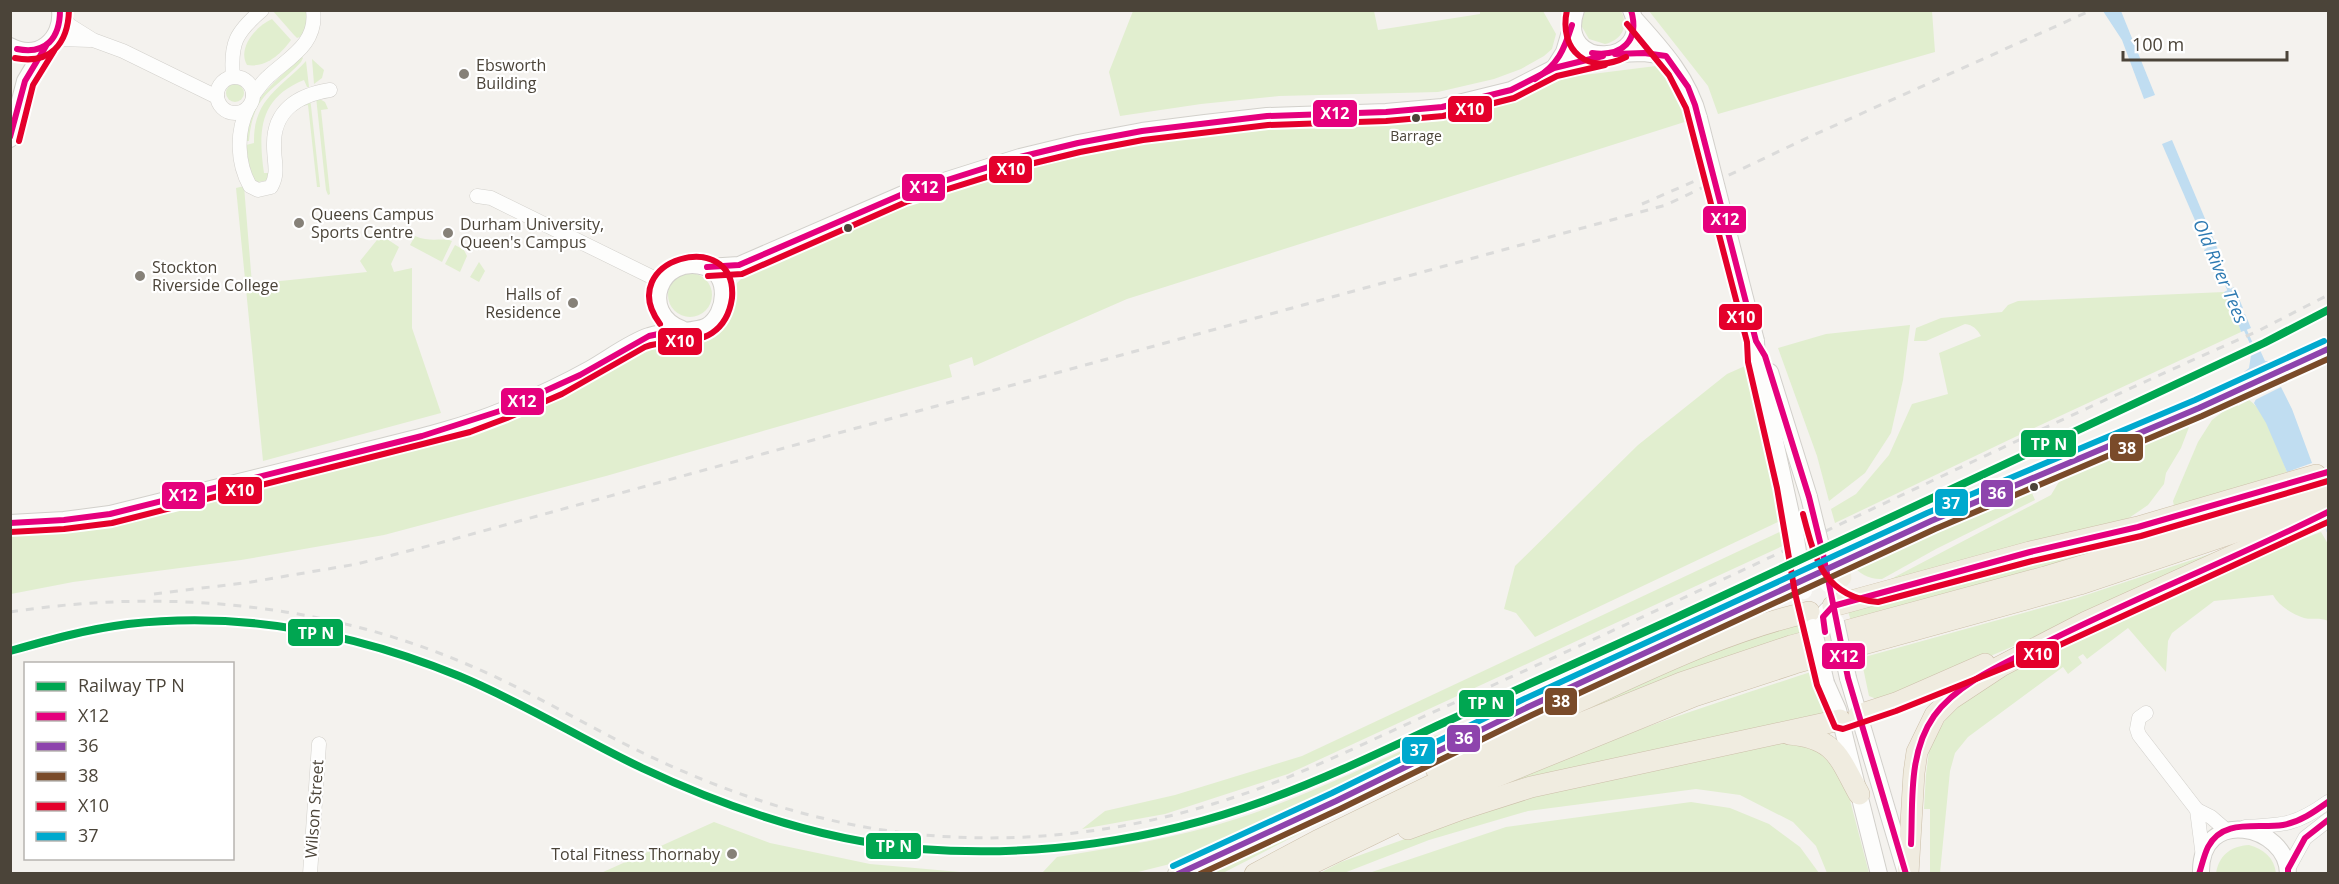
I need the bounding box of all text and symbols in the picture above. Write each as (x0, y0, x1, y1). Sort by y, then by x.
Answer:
scale bar (2123, 24, 2286, 62)
text: 100 m (2132, 32, 2184, 56)
place label: Ebsworth Building (476, 54, 546, 94)
marker: Ebsworth Building (457, 67, 471, 81)
line badge: X10 (1447, 95, 1493, 123)
text: X10 (1456, 98, 1484, 120)
line badge: X12 (1312, 99, 1358, 128)
text: X12 (1321, 102, 1349, 124)
marker: Barrage (1410, 112, 1422, 124)
place label: Barrage (1390, 126, 1442, 145)
line badge: X10 (988, 155, 1033, 184)
text: X10 (997, 158, 1025, 180)
line badge: X12 (901, 173, 946, 202)
text: X12 (910, 176, 938, 198)
place label: Queens Campus Sports Centre (311, 203, 434, 243)
line badge: X12 (1702, 205, 1747, 234)
text: X12 (1711, 208, 1739, 230)
place label: Durham University, Queen's Campus (460, 213, 604, 253)
water label: Old River Tees (2188, 215, 2254, 327)
marker: Queens Campus Sports Centre (292, 216, 306, 230)
unlabelled marker (842, 222, 854, 234)
marker: Durham University, Queen's Campus (441, 226, 455, 240)
place label: Stockton Riverside College (152, 256, 278, 296)
marker: Stockton Riverside College (133, 269, 147, 283)
place label: Halls of Residence (485, 283, 563, 323)
marker: Halls of Residence (566, 296, 580, 310)
line badge: X10 (1718, 303, 1763, 331)
text: X10 (1727, 306, 1755, 328)
line badge: X10 (657, 327, 703, 356)
text: X10 (666, 330, 694, 352)
line badge: X12 (500, 387, 545, 416)
text: X12 (508, 390, 536, 412)
line badge: TP N (2020, 429, 2077, 458)
text: TP N (2031, 433, 2067, 455)
line badge: 38 (2109, 433, 2144, 462)
text: 38 (2118, 437, 2136, 459)
line badge: X10 (217, 476, 263, 505)
text: X10 (226, 479, 254, 501)
line badge: 36 (1980, 479, 2014, 508)
line badge: X12 (161, 481, 206, 510)
unlabelled marker (2028, 481, 2040, 493)
text: 36 (1988, 482, 2006, 504)
text: X12 (169, 484, 197, 506)
line badge: 37 (1934, 488, 1969, 517)
text: 37 (1942, 492, 1960, 514)
line badge: TP N (287, 618, 344, 647)
text: TP N (298, 622, 334, 644)
line badge: X10 (2015, 640, 2060, 669)
line badge: X12 (1821, 642, 1866, 670)
text: X10 (2024, 643, 2052, 665)
text: X12 (1830, 645, 1858, 667)
legend (24, 662, 234, 860)
text: Railway TP N (78, 673, 185, 697)
line badge: 38 (1544, 687, 1578, 716)
line badge: TP N (1458, 689, 1515, 718)
text: 38 (1552, 690, 1570, 712)
text: TP N (1468, 692, 1504, 714)
text: X12 (78, 703, 109, 727)
line badge: 36 (1446, 724, 1481, 753)
text: 36 (1455, 727, 1473, 749)
text: 36 (78, 733, 99, 757)
line badge: 37 (1401, 736, 1436, 765)
text: 37 (1410, 739, 1428, 761)
street label: Wilson Street (300, 759, 328, 859)
text: 38 (78, 763, 99, 787)
text: X10 (78, 793, 109, 817)
text: 37 (78, 823, 99, 847)
line badge: TP N (865, 832, 922, 860)
text: TP N (876, 835, 912, 857)
place label: Total Fitness Thornaby (551, 843, 721, 865)
marker: Total Fitness Thornaby (725, 847, 739, 861)

